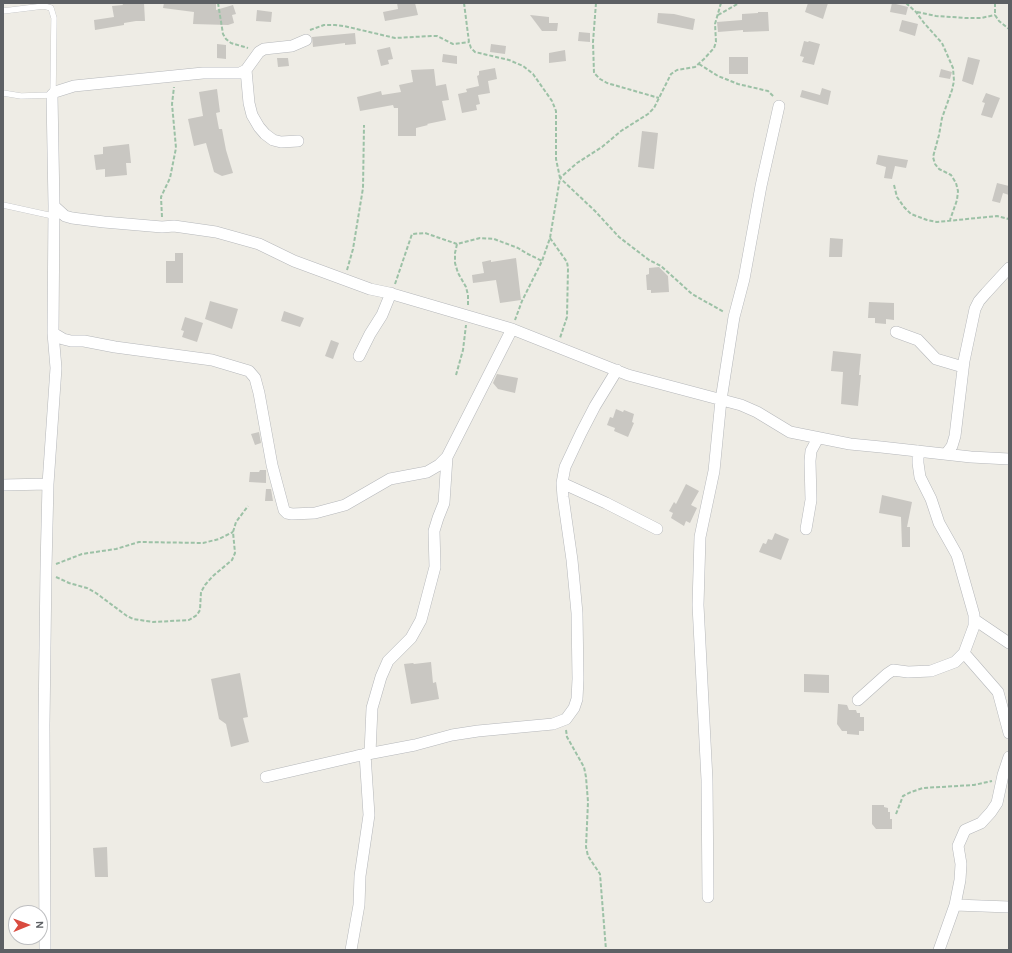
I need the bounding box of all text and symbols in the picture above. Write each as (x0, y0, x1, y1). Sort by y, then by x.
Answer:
north arrow (8, 905, 48, 945)
text: N (33, 921, 46, 929)

